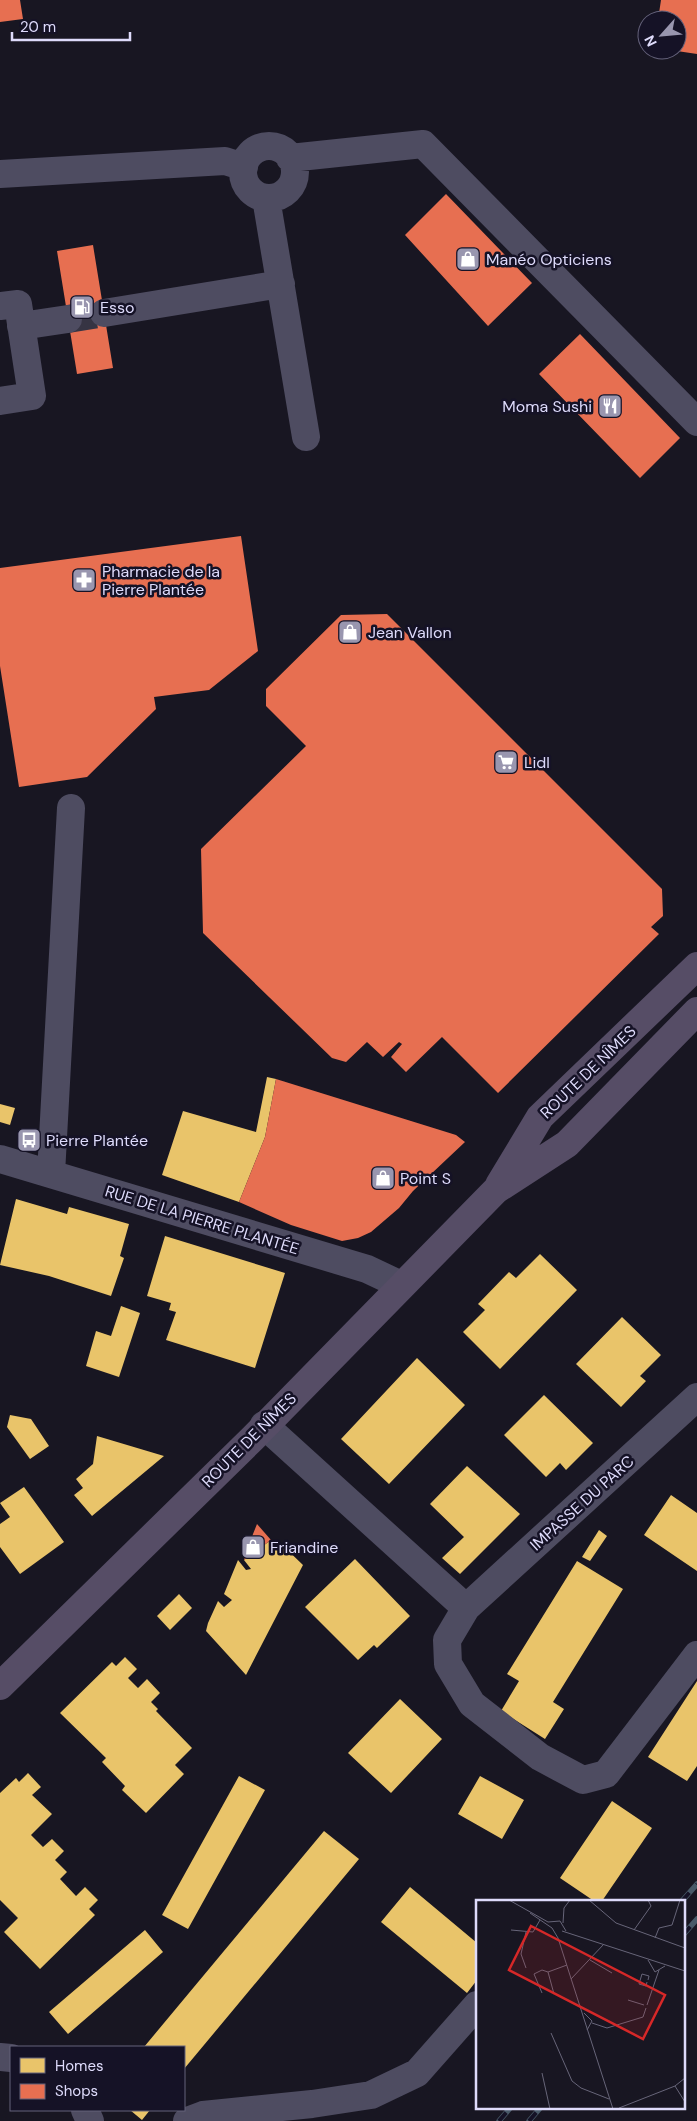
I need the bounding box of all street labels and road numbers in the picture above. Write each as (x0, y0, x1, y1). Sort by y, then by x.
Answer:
street label: ROUTE DE NÎMES (536, 1021, 640, 1123)
street label: RUE DE LA PIERRE PLANTÉE (102, 1180, 302, 1260)
street label: ROUTE DE NÎMES (197, 1388, 301, 1492)
street label: IMPASSE DU PARC (526, 1451, 638, 1555)

